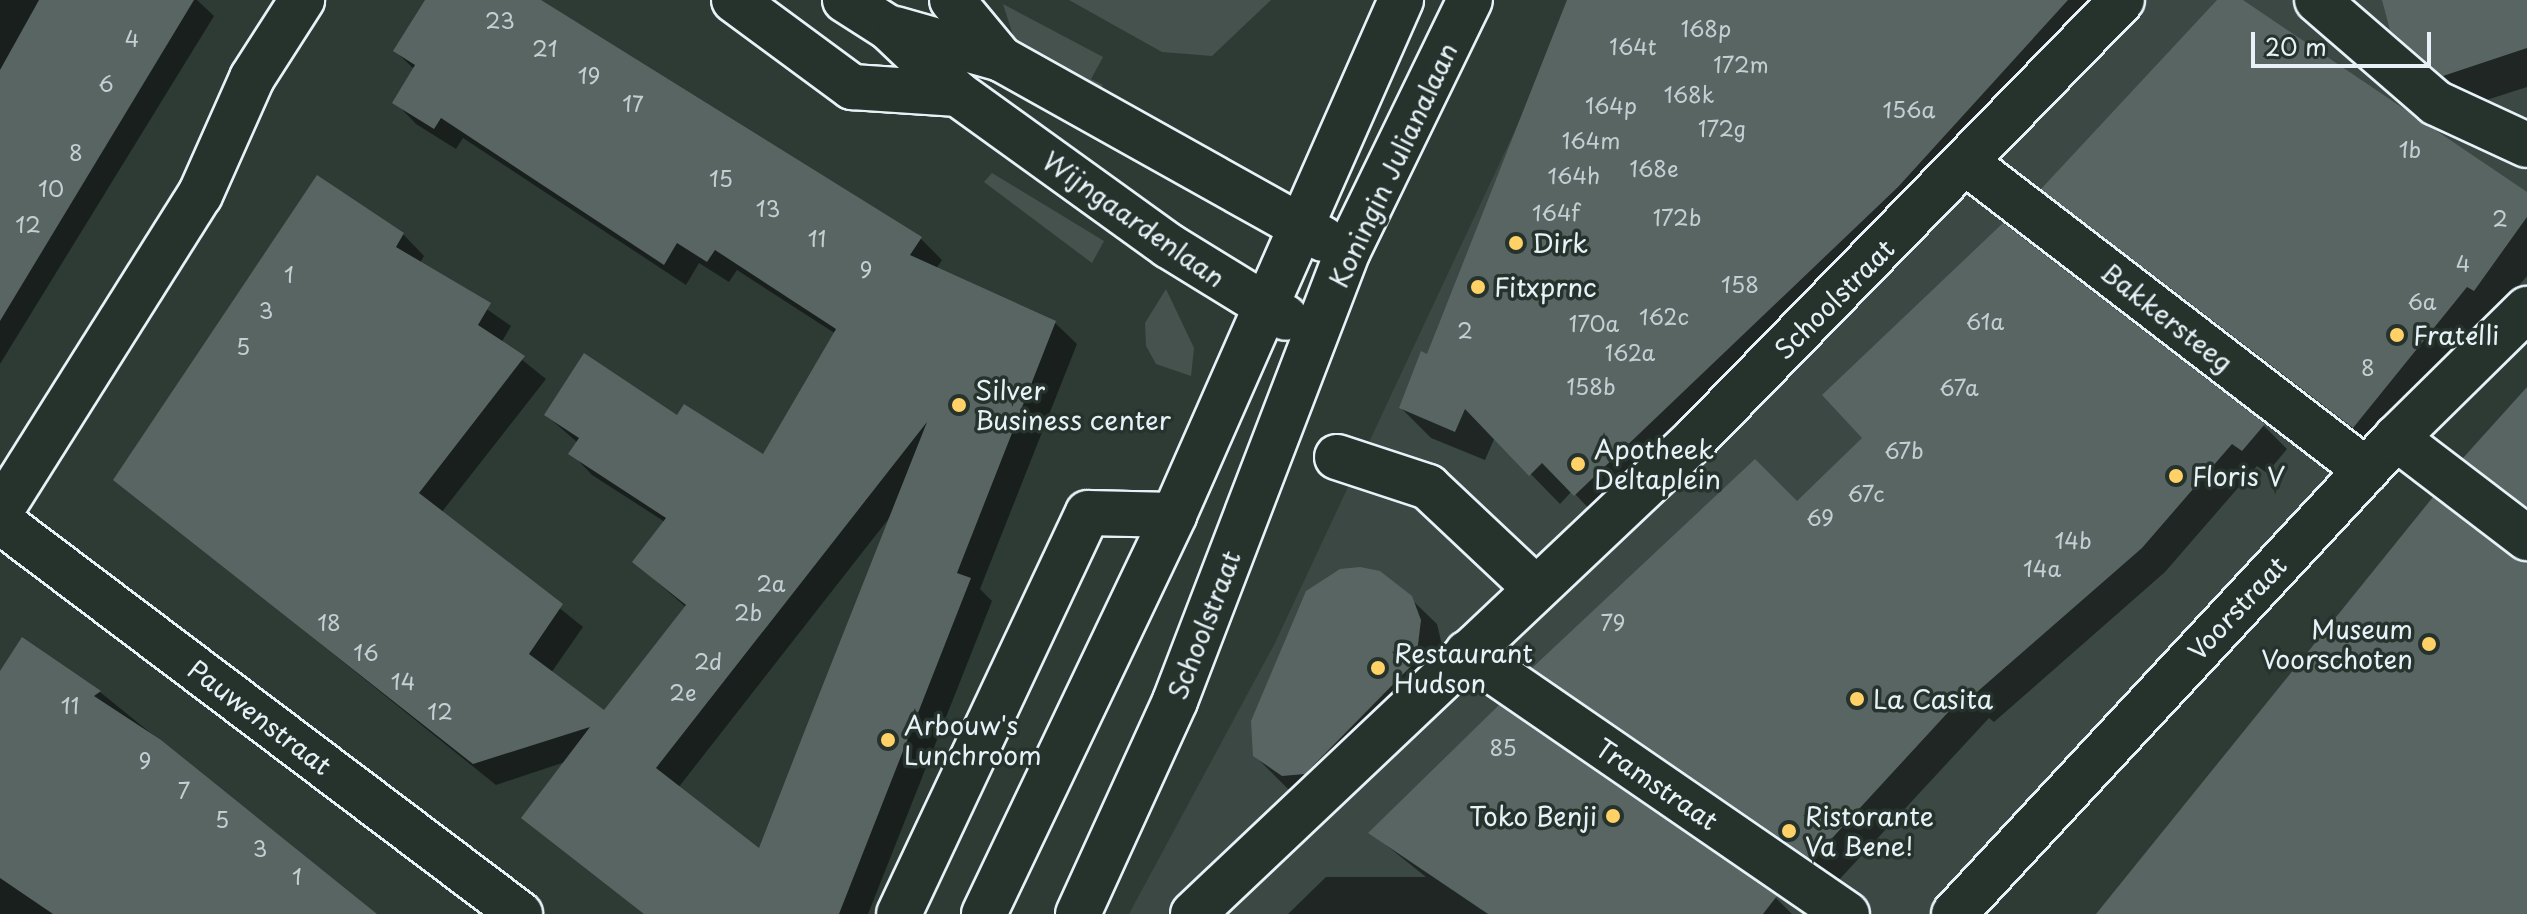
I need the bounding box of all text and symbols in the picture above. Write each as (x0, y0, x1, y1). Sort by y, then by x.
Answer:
house number: 23 (485, 7, 515, 33)
house number: 168p (1681, 15, 1731, 41)
scale bar (2255, 16, 2435, 66)
house number: 4 (125, 25, 139, 51)
text: 20 m (2265, 28, 2327, 64)
house number: 164t (1609, 33, 1657, 59)
house number: 21 (532, 35, 558, 61)
street label: Koningin Julianalaan (1322, 38, 1464, 292)
house number: 172m (1713, 51, 1769, 77)
house number: 19 (578, 62, 600, 88)
house number: 6 (98, 70, 114, 96)
house number: 168k (1664, 81, 1714, 107)
house number: 17 (622, 90, 644, 116)
house number: 164p (1585, 92, 1637, 118)
house number: 156a (1883, 96, 1935, 122)
house number: 172g (1698, 115, 1746, 141)
house number: 164m (1562, 127, 1620, 153)
house number: 1b (2399, 136, 2421, 162)
house number: 8 (69, 139, 83, 165)
street label: Wijngaardenlaan (1037, 145, 1231, 293)
house number: 168e (1629, 155, 1679, 181)
house number: 164h (1548, 162, 1600, 188)
house number: 15 (709, 165, 733, 191)
house number: 10 (38, 175, 64, 201)
house number: 13 (756, 195, 780, 221)
house number: 164f (1532, 199, 1580, 225)
house number: 172b (1653, 204, 1701, 230)
house number: 2 (2492, 205, 2508, 231)
house number: 12 (15, 211, 41, 237)
house number: 11 (808, 225, 826, 251)
place label: Dirk (1532, 227, 1588, 259)
street label: Schoolstraat (1768, 233, 1900, 365)
marker: Dirk (1507, 234, 1525, 252)
house number: 4 (2456, 250, 2470, 276)
house number: 9 (860, 256, 872, 282)
street label: Bakkersteeg (2095, 256, 2239, 378)
house number: 1 (284, 261, 294, 287)
place label: Fitxprnc (1494, 271, 1597, 303)
house number: 158 (1721, 271, 1759, 297)
marker: Fitxprnc (1469, 278, 1487, 296)
house number: 6a (2407, 288, 2437, 314)
house number: 3 (259, 297, 273, 323)
house number: 162c (1639, 303, 1689, 329)
house number: 61a (1966, 308, 2004, 334)
house number: 170a (1569, 310, 1619, 336)
house number: 2 (1457, 317, 1473, 343)
place label: Fratelli (2413, 319, 2499, 351)
marker: Fratelli (2388, 326, 2406, 344)
house number: 5 (236, 333, 250, 359)
house number: 162a (1605, 339, 1655, 365)
house number: 8 (2361, 354, 2375, 380)
house number: 158b (1566, 373, 1616, 399)
place label: Silver Business center (975, 374, 1170, 436)
house number: 67a (1939, 374, 1979, 400)
marker: Silver Business center (950, 396, 968, 414)
place label: Apotheek Deltaplein (1594, 433, 1721, 494)
house number: 67b (1884, 437, 1924, 463)
marker: Apotheek Deltaplein (1569, 455, 1587, 473)
place label: Floris V (2192, 460, 2285, 492)
marker: Floris V (2167, 467, 2185, 485)
house number: 67c (1847, 480, 1885, 506)
house number: 69 (1806, 504, 1834, 530)
house number: 14b (2054, 527, 2092, 553)
street label: Schoolstraat (1161, 546, 1247, 704)
street label: Voorstraat (2181, 550, 2293, 666)
house number: 14a (2023, 555, 2061, 581)
house number: 2a (757, 570, 785, 596)
house number: 2b (734, 599, 762, 625)
house number: 18 (317, 609, 341, 635)
house number: 79 (1601, 609, 1625, 635)
place label: Museum Voorschoten (2261, 613, 2413, 674)
marker: Museum Voorschoten (2420, 635, 2438, 653)
place label: Restaurant Hudson (1394, 637, 1533, 698)
house number: 16 (353, 639, 379, 665)
house number: 2d (694, 648, 722, 674)
street label: Pauwenstraat (182, 653, 338, 781)
marker: Restaurant Hudson (1369, 659, 1387, 677)
house number: 14 (391, 668, 415, 694)
house number: 2e (669, 679, 697, 705)
place label: La Casita (1873, 683, 1995, 715)
marker: La Casita (1848, 690, 1866, 708)
house number: 11 (61, 692, 79, 718)
house number: 12 (427, 698, 453, 724)
place label: Arbouw's Lunchroom (904, 709, 1042, 770)
marker: Arbouw's Lunchroom (879, 731, 897, 749)
street label: Tramstraat (1590, 732, 1724, 836)
house number: 85 (1489, 734, 1517, 760)
house number: 9 (139, 747, 151, 773)
house number: 7 (178, 777, 190, 803)
place label: Toko Benji (1468, 800, 1597, 832)
place label: Ristorante Va Bene! (1805, 800, 1934, 862)
house number: 5 (215, 806, 229, 832)
marker: Toko Benji (1604, 807, 1622, 825)
marker: Ristorante Va Bene! (1780, 822, 1798, 840)
house number: 3 (253, 835, 267, 861)
house number: 1 (292, 863, 302, 889)

